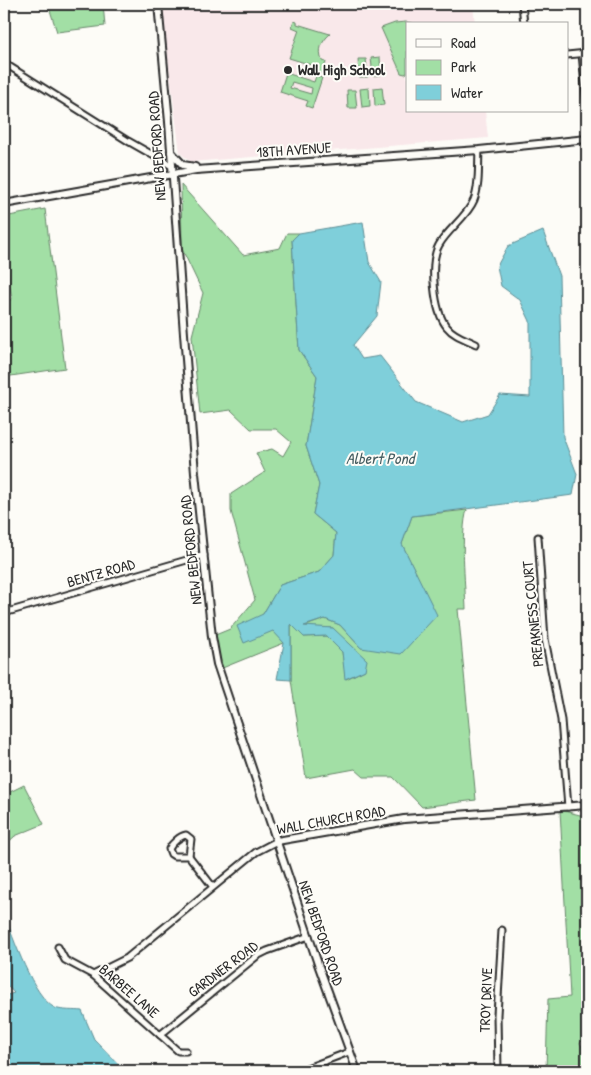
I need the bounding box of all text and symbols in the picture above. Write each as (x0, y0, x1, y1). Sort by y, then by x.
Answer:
legend (406, 22, 568, 112)
text: Road (451, 32, 476, 53)
text: Park (451, 56, 476, 77)
place label: Wall High School (298, 59, 386, 81)
marker: Wall High School (282, 64, 294, 76)
text: Water (451, 82, 483, 103)
street label: NEW BEDFORD ROAD (142, 90, 171, 201)
street label: 18TH AVENUE (256, 136, 332, 163)
water label: Albert Pond (346, 447, 417, 469)
street label: NEW BEDFORD ROAD (174, 494, 207, 606)
street label: BENTZ ROAD (64, 553, 138, 592)
street label: PREAKNESS COURT (516, 559, 549, 668)
street label: WALL CHURCH ROAD (275, 799, 388, 839)
street label: NEW BEDFORD ROAD (294, 878, 350, 989)
street label: GARDNER ROAD (183, 935, 263, 1002)
street label: BARBEE LANE (95, 959, 164, 1023)
street label: TROY DRIVE (474, 967, 497, 1033)

